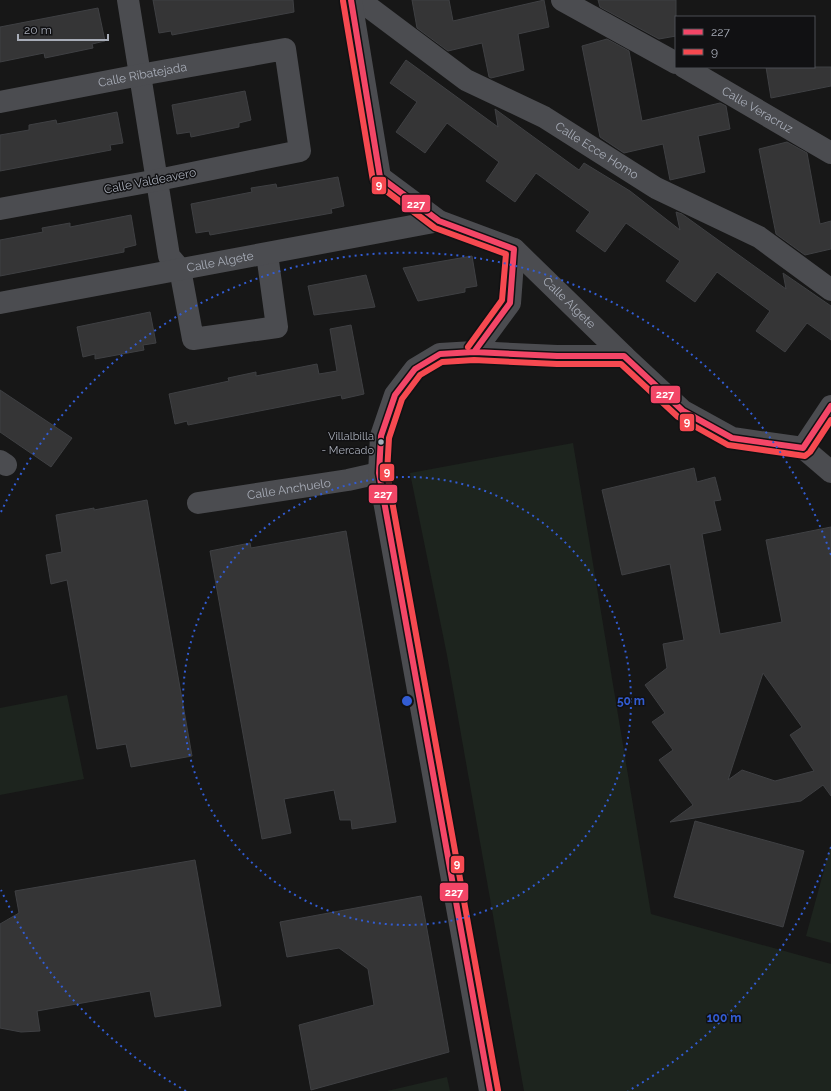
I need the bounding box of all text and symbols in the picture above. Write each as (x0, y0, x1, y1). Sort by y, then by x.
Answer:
scale bar (18, 16, 108, 42)
legend (675, 16, 815, 68)
text: 20 m (24, 23, 52, 37)
text: 227 (711, 25, 731, 39)
text: 9 (711, 45, 718, 59)
street label: Calle Ribatejada (97, 60, 188, 90)
street label: Calle Veracruz (719, 84, 796, 136)
street label: Calle Ecce Homo (553, 119, 641, 182)
street label: Calle Valdeavero (103, 165, 197, 197)
line badge: 9 (371, 176, 387, 195)
text: 9 (376, 179, 383, 192)
line badge: 227 (401, 194, 431, 213)
text: 227 (407, 198, 426, 211)
street label: Calle Algete (186, 249, 255, 275)
street label: Calle Algete (540, 274, 598, 331)
line badge: 227 (650, 385, 681, 404)
text: 227 (656, 388, 675, 401)
line badge: 9 (679, 413, 695, 432)
text: 9 (684, 416, 691, 429)
place label: Villalbilla - Mercado (321, 430, 374, 457)
marker: Villalbilla - Mercado (376, 437, 386, 447)
line badge: 9 (379, 463, 395, 482)
text: 9 (384, 466, 391, 479)
street label: Calle Anchuelo (246, 476, 332, 502)
line badge: 227 (368, 484, 398, 504)
text: 227 (374, 488, 393, 501)
centre of rings (400, 694, 414, 708)
text: 50 m (617, 694, 645, 708)
line badge: 9 (450, 855, 465, 874)
text: 9 (454, 858, 461, 871)
line badge: 227 (439, 882, 469, 902)
text: 227 (445, 886, 464, 899)
text: 100 m (707, 1011, 741, 1025)

